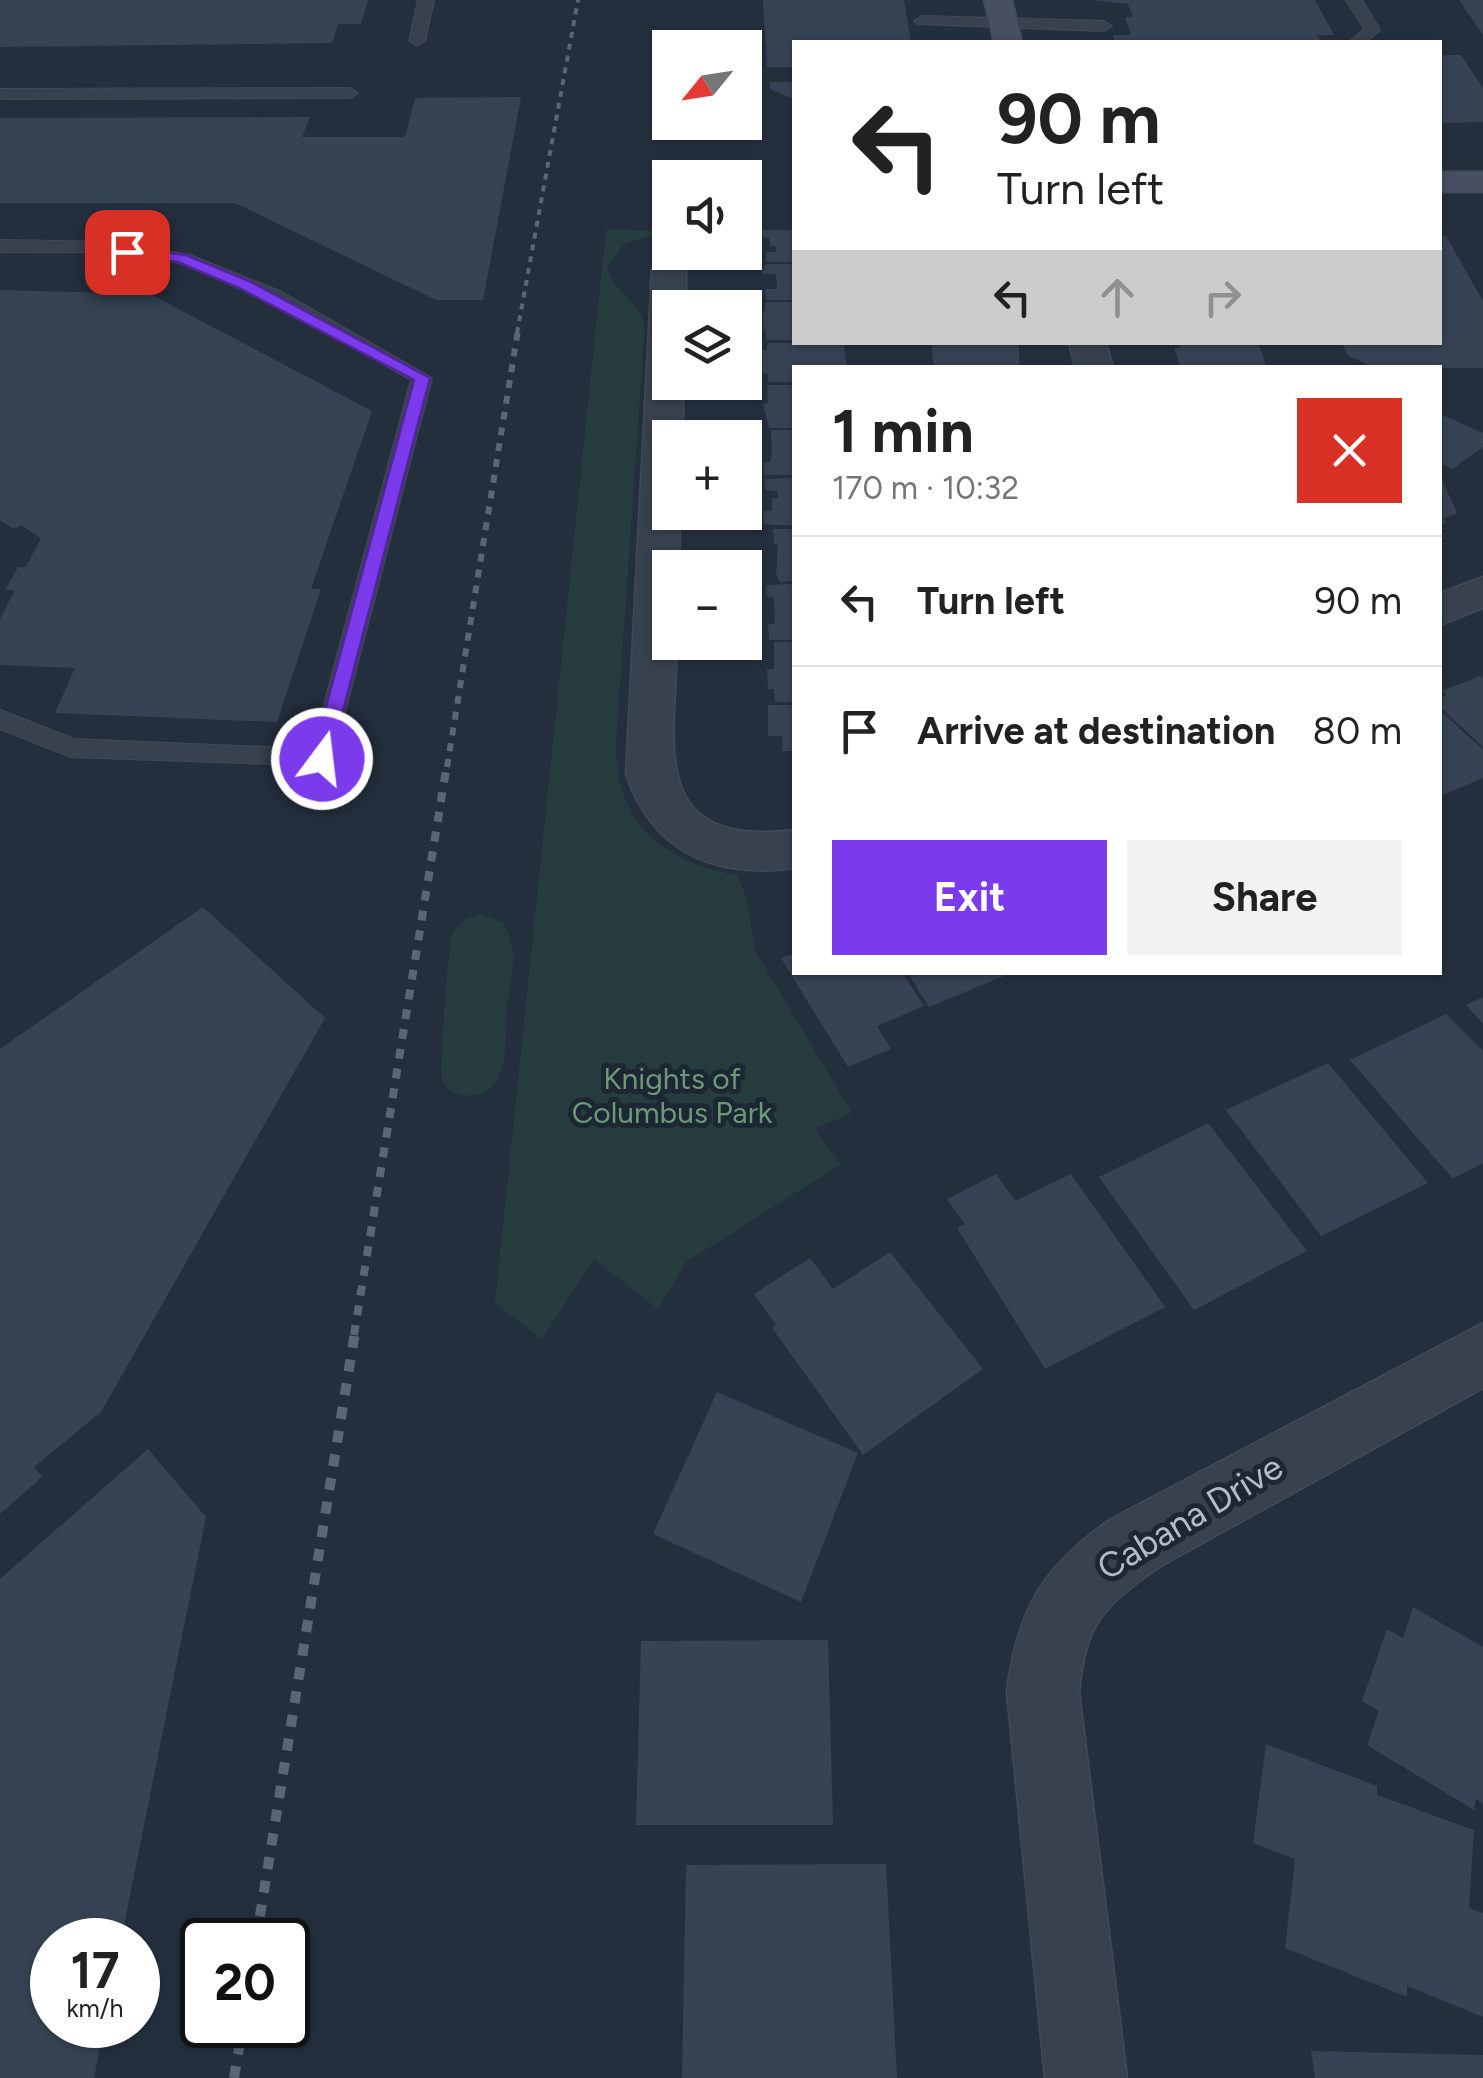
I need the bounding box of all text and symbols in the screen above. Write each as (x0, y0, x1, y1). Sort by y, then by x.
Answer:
north arrow (652, 30, 762, 140)
map controls (652, 30, 762, 660)
text: 90 m (997, 76, 1161, 161)
icon: left (832, 80, 962, 210)
button: sound (652, 160, 762, 270)
text: Turn left (997, 161, 1164, 215)
pin (85, 210, 170, 295)
icon: arrive (100, 225, 155, 280)
icon: left (985, 270, 1040, 325)
icon: ahead (1090, 270, 1145, 325)
icon: right (1195, 270, 1250, 325)
button: layers (652, 290, 762, 400)
text: 1 min (832, 395, 974, 467)
button: close (1297, 398, 1402, 503)
button: + (652, 420, 762, 530)
text: 170 m · 10:32 (832, 469, 1019, 507)
button: − (652, 550, 762, 660)
icon: left (832, 574, 887, 629)
text: Turn left (917, 578, 1065, 624)
text: 90 m (1314, 578, 1402, 624)
icon: arrive (832, 704, 887, 759)
position arrow (270, 707, 374, 811)
text: Arrive at destination (917, 708, 1275, 754)
text: 80 m (1313, 708, 1402, 754)
button: Exit (832, 840, 1107, 955)
button: Share (1127, 840, 1402, 955)
park label: Knights of Columbus Park (572, 1060, 773, 1131)
street label: Cabana Drive (1090, 1445, 1290, 1589)
speed limit sign: 20 (180, 1918, 310, 2048)
text: 17 (71, 1940, 119, 2001)
text: km/h (66, 1993, 124, 2023)

